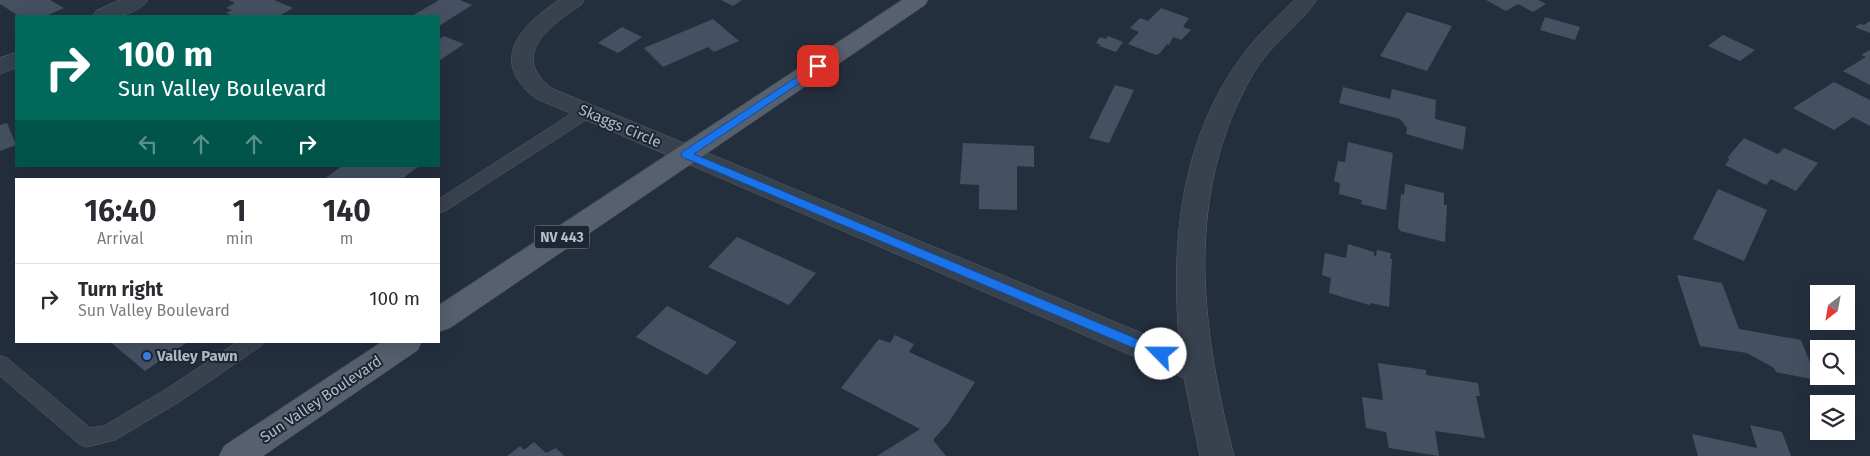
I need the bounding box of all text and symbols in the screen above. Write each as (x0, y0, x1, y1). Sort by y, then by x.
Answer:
text: 100 m (118, 33, 213, 75)
icon: right (35, 35, 100, 100)
pin (797, 45, 839, 87)
icon: arrive (804, 52, 832, 80)
text: Sun Valley Boulevard (118, 75, 327, 102)
street label: Skaggs Circle (576, 101, 664, 151)
icon: left (134, 130, 162, 158)
icon: ahead (187, 130, 215, 158)
icon: ahead (240, 130, 268, 158)
icon: right (293, 130, 321, 158)
text: 16:40 (84, 193, 157, 229)
text: 1 (233, 193, 246, 229)
text: 140 (322, 193, 371, 229)
road number: NV 443 (534, 226, 590, 248)
text: Arrival (97, 229, 144, 248)
text: min (226, 229, 253, 248)
text: m (340, 229, 353, 248)
text: Turn right (78, 278, 163, 301)
icon: right (35, 285, 63, 313)
north arrow (1810, 285, 1855, 330)
map controls (1810, 285, 1855, 440)
text: 100 m (369, 287, 420, 310)
text: Sun Valley Boulevard (78, 301, 230, 320)
position arrow (1134, 327, 1186, 379)
button: search (1810, 340, 1855, 385)
place label: Valley Pawn (156, 347, 238, 365)
marker: Valley Pawn (141, 350, 153, 362)
street label: Sun Valley Boulevard (257, 352, 385, 446)
button: layers (1810, 395, 1855, 440)

